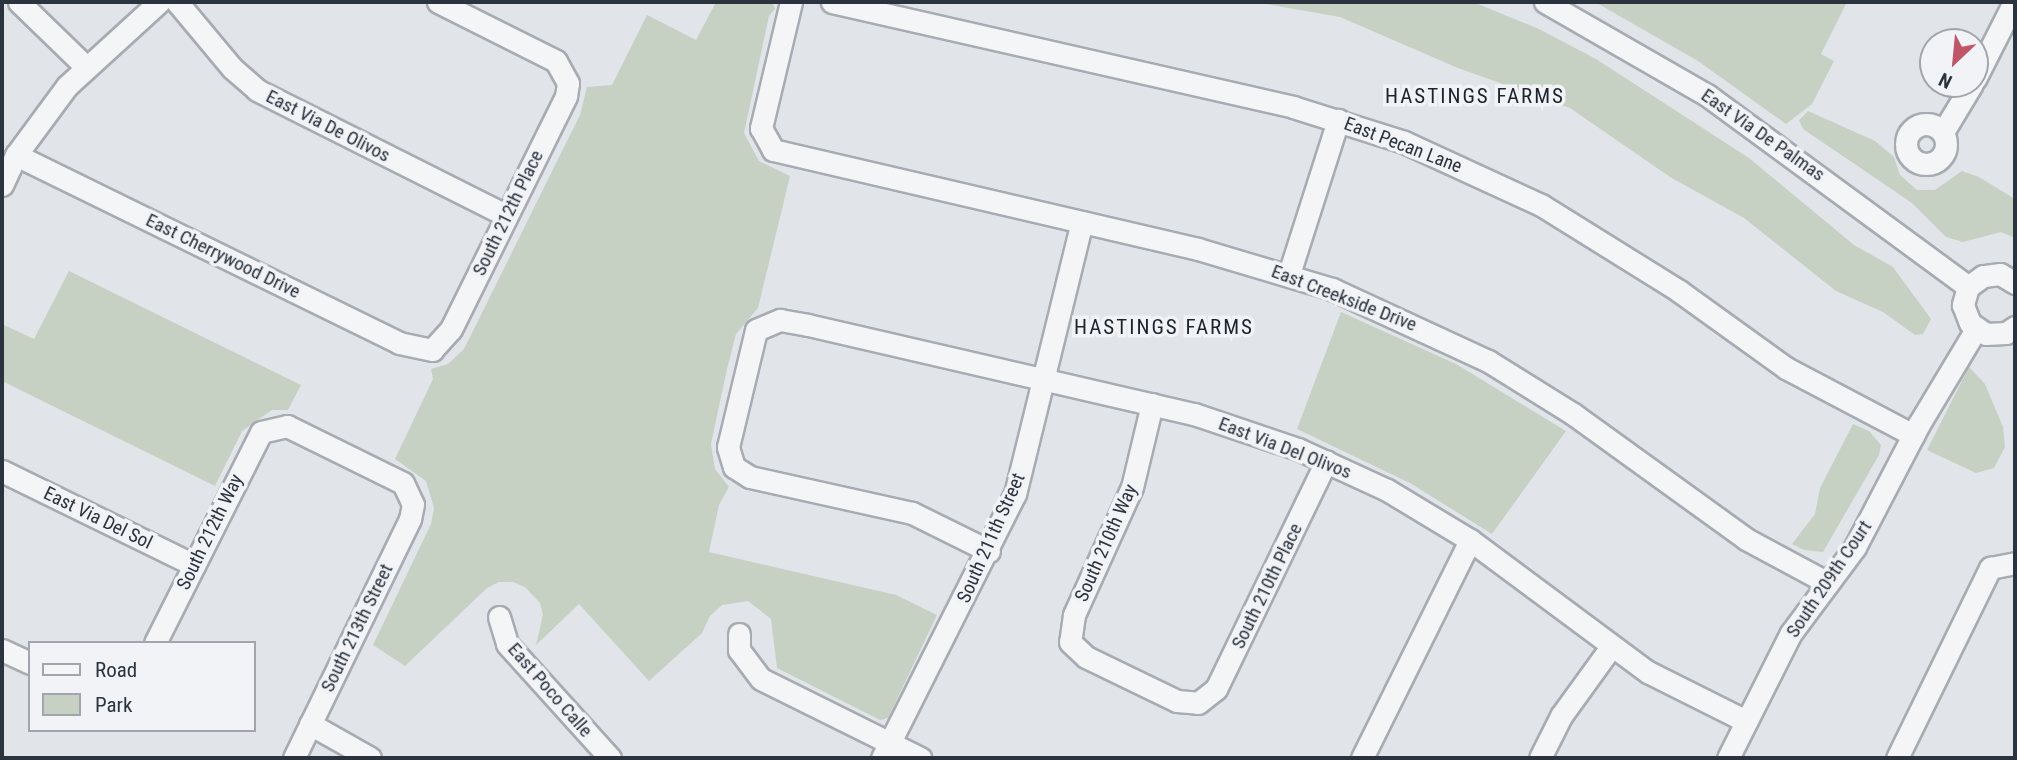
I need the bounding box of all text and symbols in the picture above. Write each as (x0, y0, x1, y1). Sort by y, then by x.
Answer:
north arrow (1919, 28, 1989, 98)
text: N (1935, 68, 1956, 93)
district label: HASTINGS FARMS (1387, 83, 1563, 109)
street label: East Via De Palmas (1697, 84, 1829, 186)
street label: East Via De Olivos (262, 85, 394, 167)
street label: East Pecan Lane (1341, 112, 1465, 178)
street label: South 212th Place (468, 147, 548, 279)
street label: East Cherrywood Drive (142, 209, 304, 303)
street label: East Creekside Drive (1268, 260, 1420, 336)
district label: HASTINGS FARMS (1076, 314, 1252, 340)
street label: East Via Del Olivos (1215, 412, 1355, 484)
street label: South 212th Way (172, 470, 248, 594)
street label: South 211th Street (952, 470, 1030, 606)
street label: South 210th Way (1070, 481, 1142, 605)
street label: East Via Del Sol (40, 482, 156, 554)
street label: South 209th Court (1781, 516, 1877, 642)
street label: South 210th Place (1227, 520, 1307, 652)
street label: South 213th Street (316, 560, 398, 696)
street label: East Poco Calle (503, 638, 597, 742)
legend (28, 641, 256, 732)
text: Road (95, 658, 137, 682)
text: Park (95, 693, 132, 717)

